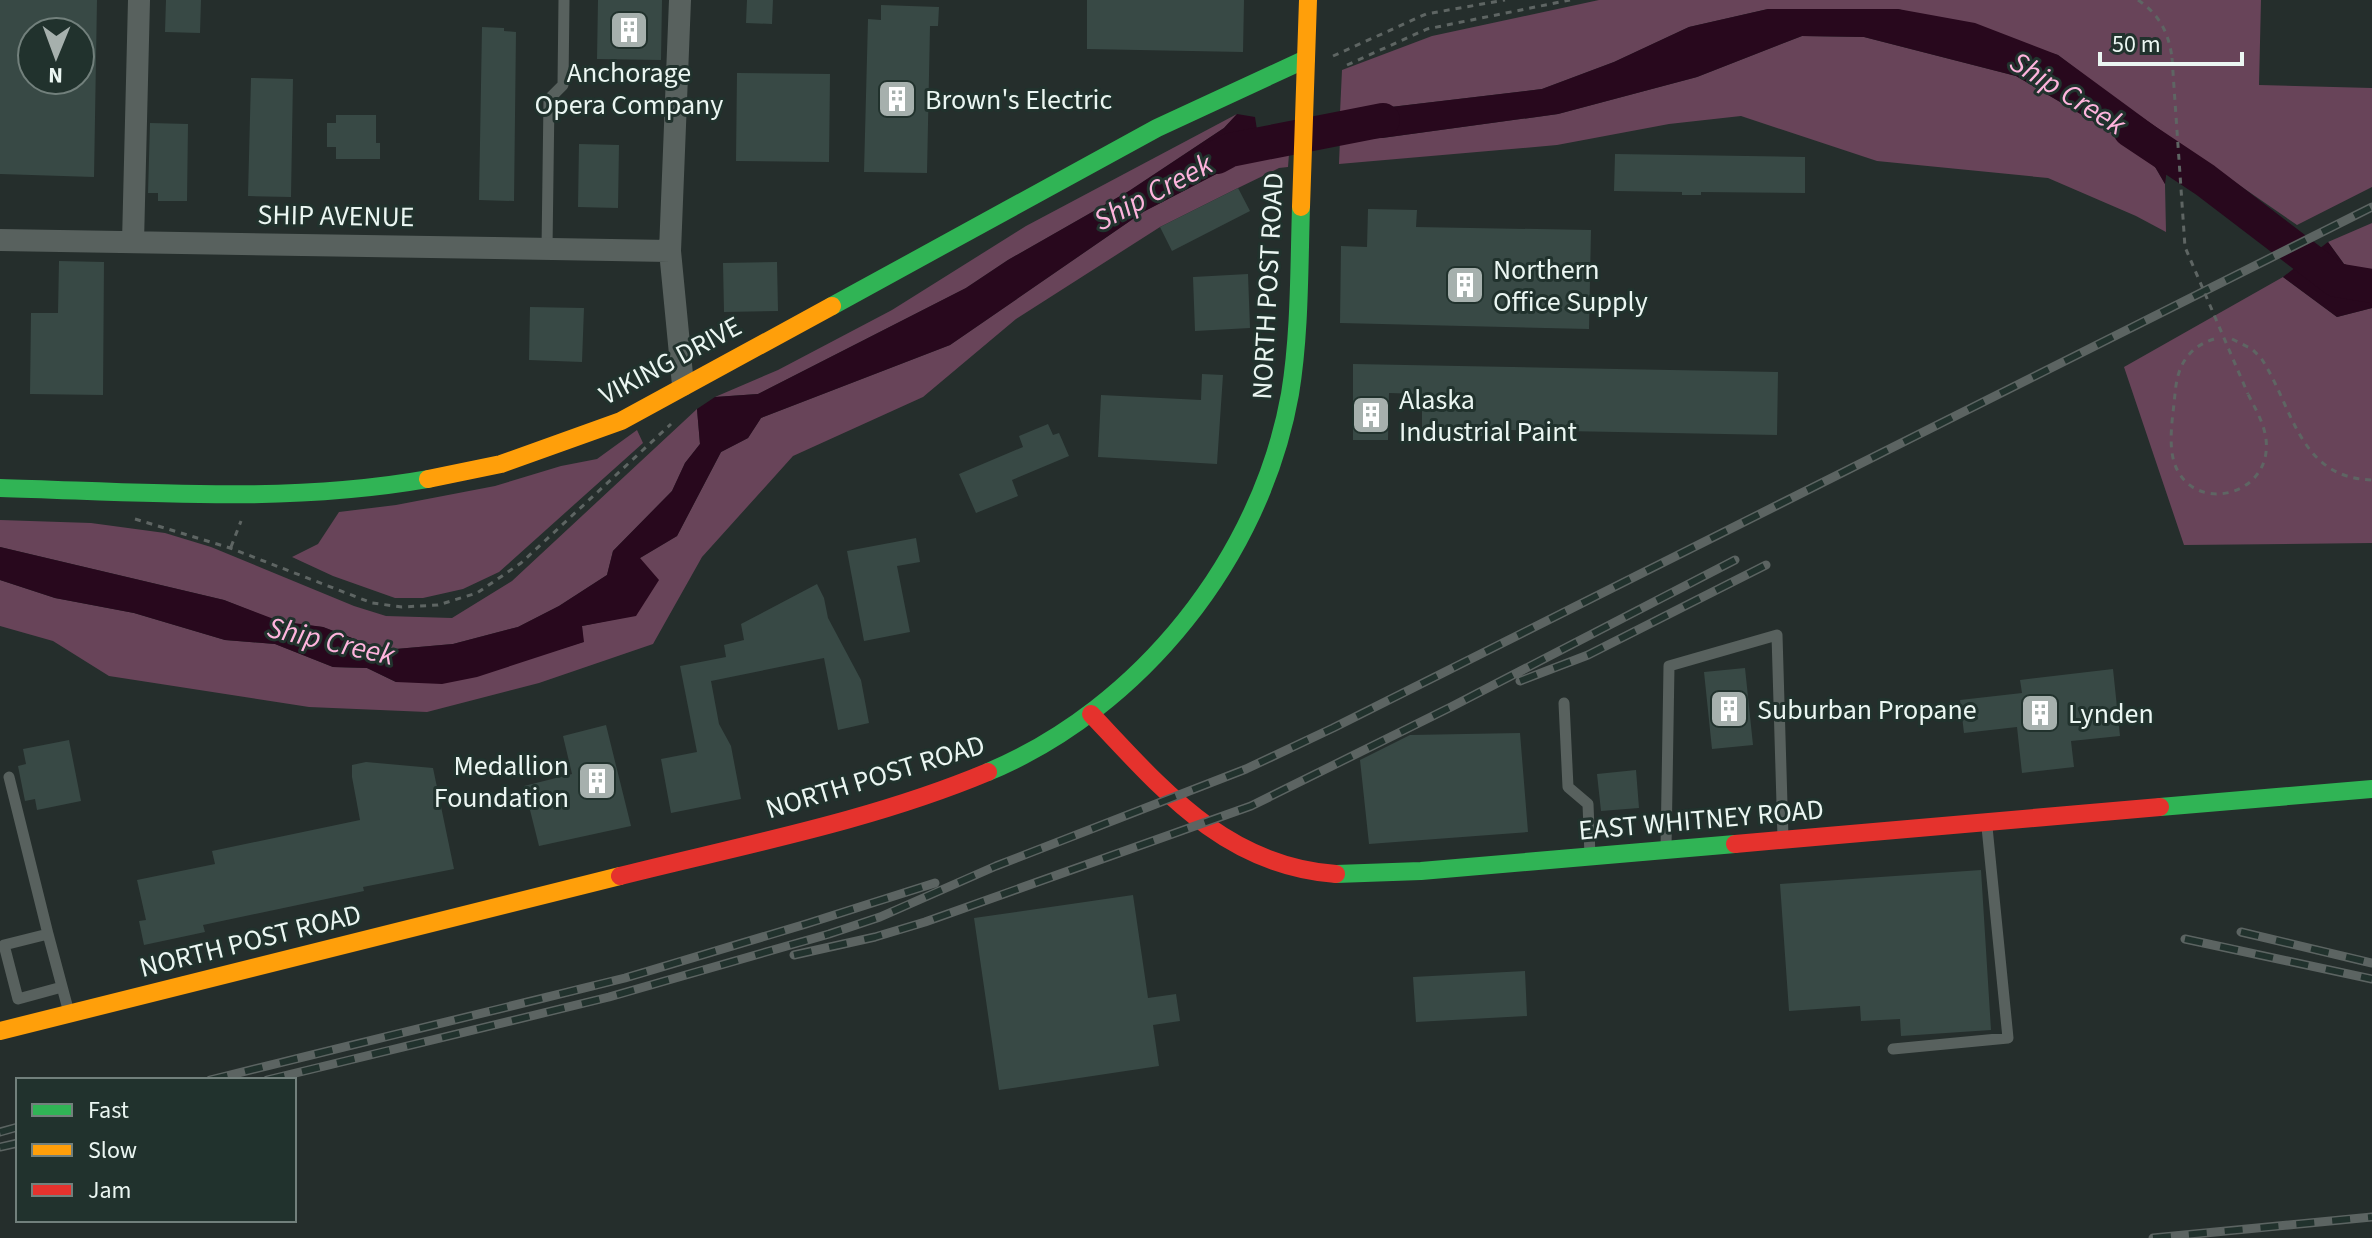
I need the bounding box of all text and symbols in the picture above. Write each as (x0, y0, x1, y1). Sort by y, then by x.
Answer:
building icon: Anchorage Opera Company (608, 9, 650, 51)
north arrow (16, 16, 96, 96)
scale bar (2100, 16, 2242, 66)
text: 50 m (2112, 27, 2161, 62)
water label: Ship Creek (2001, 41, 2135, 146)
place label: Anchorage Opera Company (535, 53, 723, 125)
text: N (48, 59, 63, 91)
building icon: Brown's Electric (876, 78, 918, 120)
place label: Brown's Electric (925, 80, 1113, 120)
water label: Ship Creek (1086, 143, 1221, 242)
street label: NORTH POST ROAD (1242, 172, 1294, 401)
street label: SHIP AVENUE (257, 195, 415, 237)
place label: Northern Office Supply (1493, 250, 1648, 322)
building icon: Northern Office Supply (1444, 264, 1486, 306)
street label: VIKING DRIVE (592, 307, 749, 415)
place label: Alaska Industrial Paint (1399, 380, 1578, 452)
building icon: Alaska Industrial Paint (1350, 394, 1392, 436)
water label: Ship Creek (263, 606, 400, 677)
building icon: Suburban Propane (1708, 688, 1750, 730)
place label: Suburban Propane (1757, 690, 1977, 730)
building icon: Lynden (2019, 692, 2061, 734)
place label: Lynden (2068, 694, 2154, 734)
street label: NORTH POST ROAD (761, 725, 990, 829)
place label: Medallion Foundation (434, 746, 569, 818)
building icon: Medallion Foundation (576, 760, 618, 802)
street label: EAST WHITNEY ROAD (1577, 789, 1825, 851)
street label: NORTH POST ROAD (135, 894, 365, 988)
legend (16, 1078, 296, 1222)
text: Fast (88, 1093, 129, 1128)
text: Slow (88, 1133, 137, 1168)
text: Jam (88, 1173, 132, 1208)

